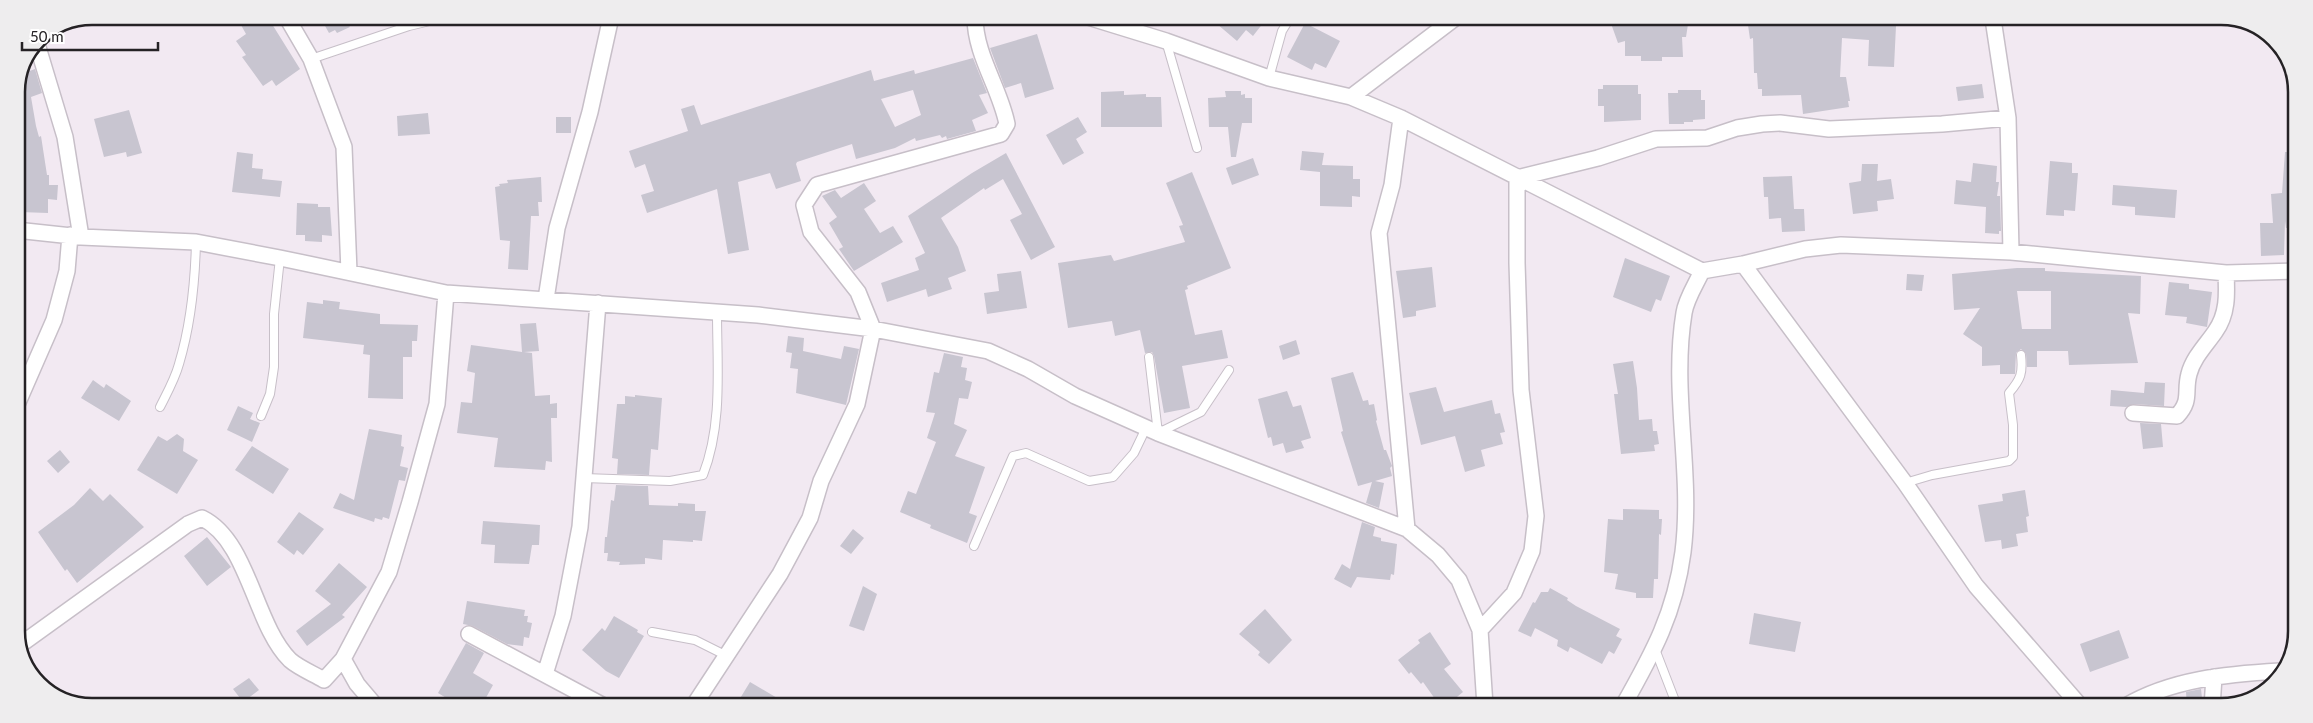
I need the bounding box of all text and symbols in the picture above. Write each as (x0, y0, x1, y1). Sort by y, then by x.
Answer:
scale bar (22, 20, 159, 52)
text: 50 m (30, 27, 64, 45)

